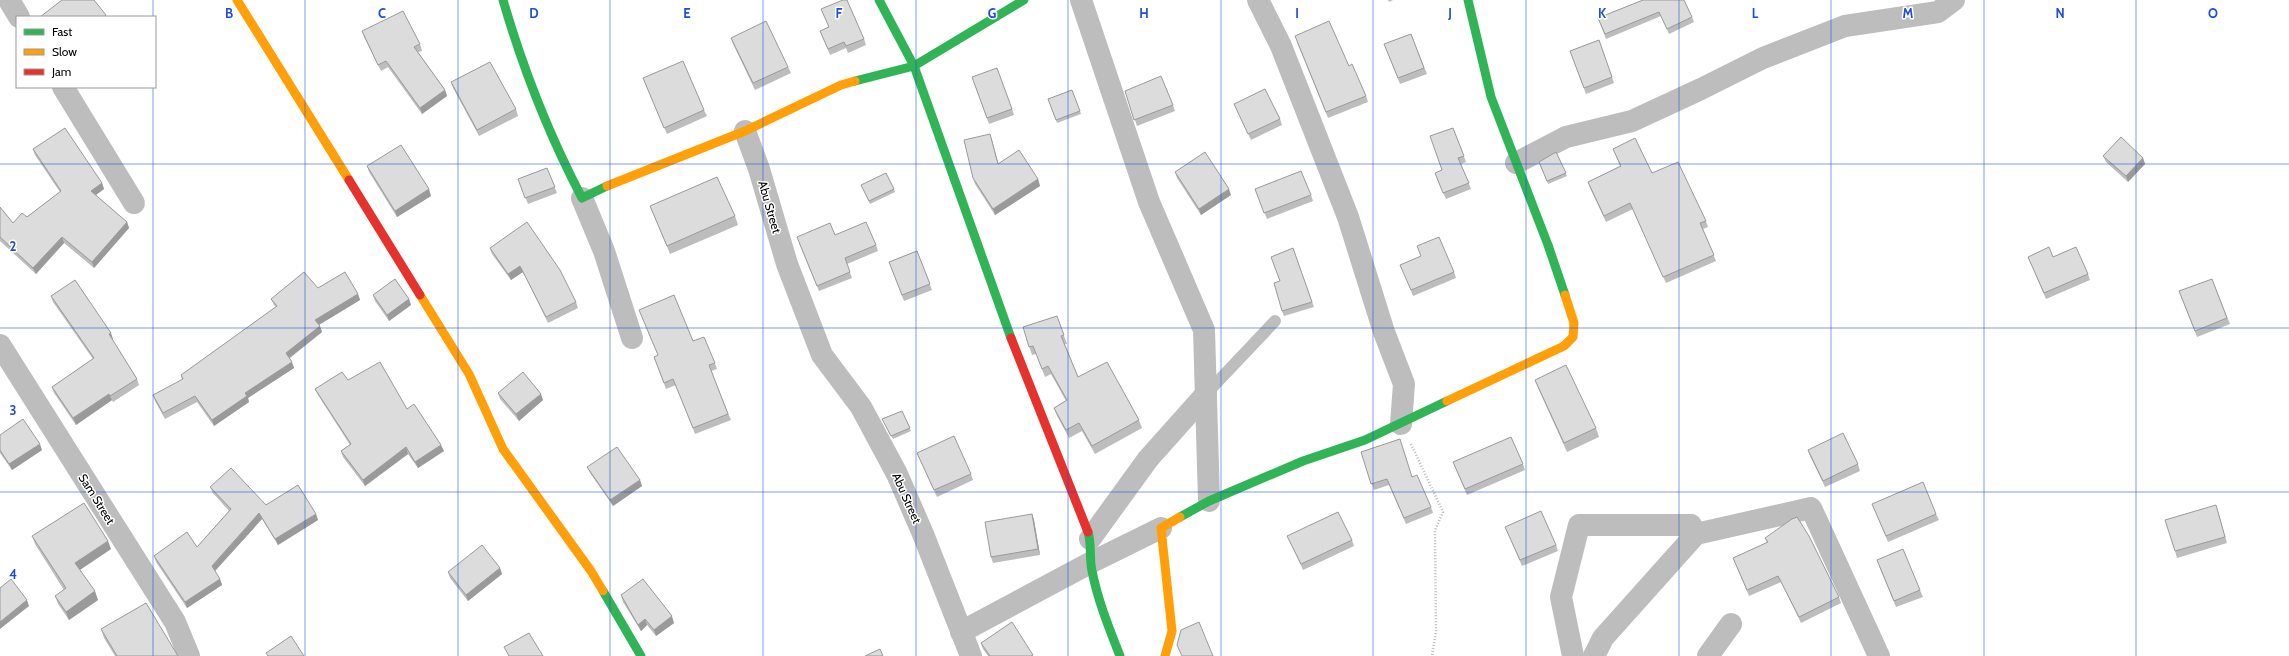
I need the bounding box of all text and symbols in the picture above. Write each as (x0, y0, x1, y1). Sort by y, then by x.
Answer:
text: B (225, 5, 233, 21)
text: C (378, 5, 386, 21)
text: D (529, 5, 539, 21)
text: E (683, 5, 691, 21)
text: F (836, 5, 843, 21)
text: G (988, 5, 997, 21)
text: H (1139, 5, 1149, 21)
text: I (1295, 5, 1299, 21)
text: J (1447, 5, 1452, 21)
text: K (1598, 5, 1607, 21)
text: L (1752, 5, 1759, 21)
text: M (1903, 5, 1914, 21)
text: N (2055, 5, 2065, 21)
text: O (2208, 5, 2218, 21)
legend (16, 16, 156, 88)
text: Fast (52, 24, 72, 39)
text: Slow (52, 44, 77, 59)
text: Jam (51, 64, 71, 79)
street label: Abu Street (755, 179, 785, 235)
text: 2 (10, 238, 17, 254)
text: 3 (9, 402, 17, 418)
street label: Abu Street (889, 470, 925, 526)
street label: Sam Street (76, 471, 118, 527)
text: 4 (9, 566, 17, 582)

